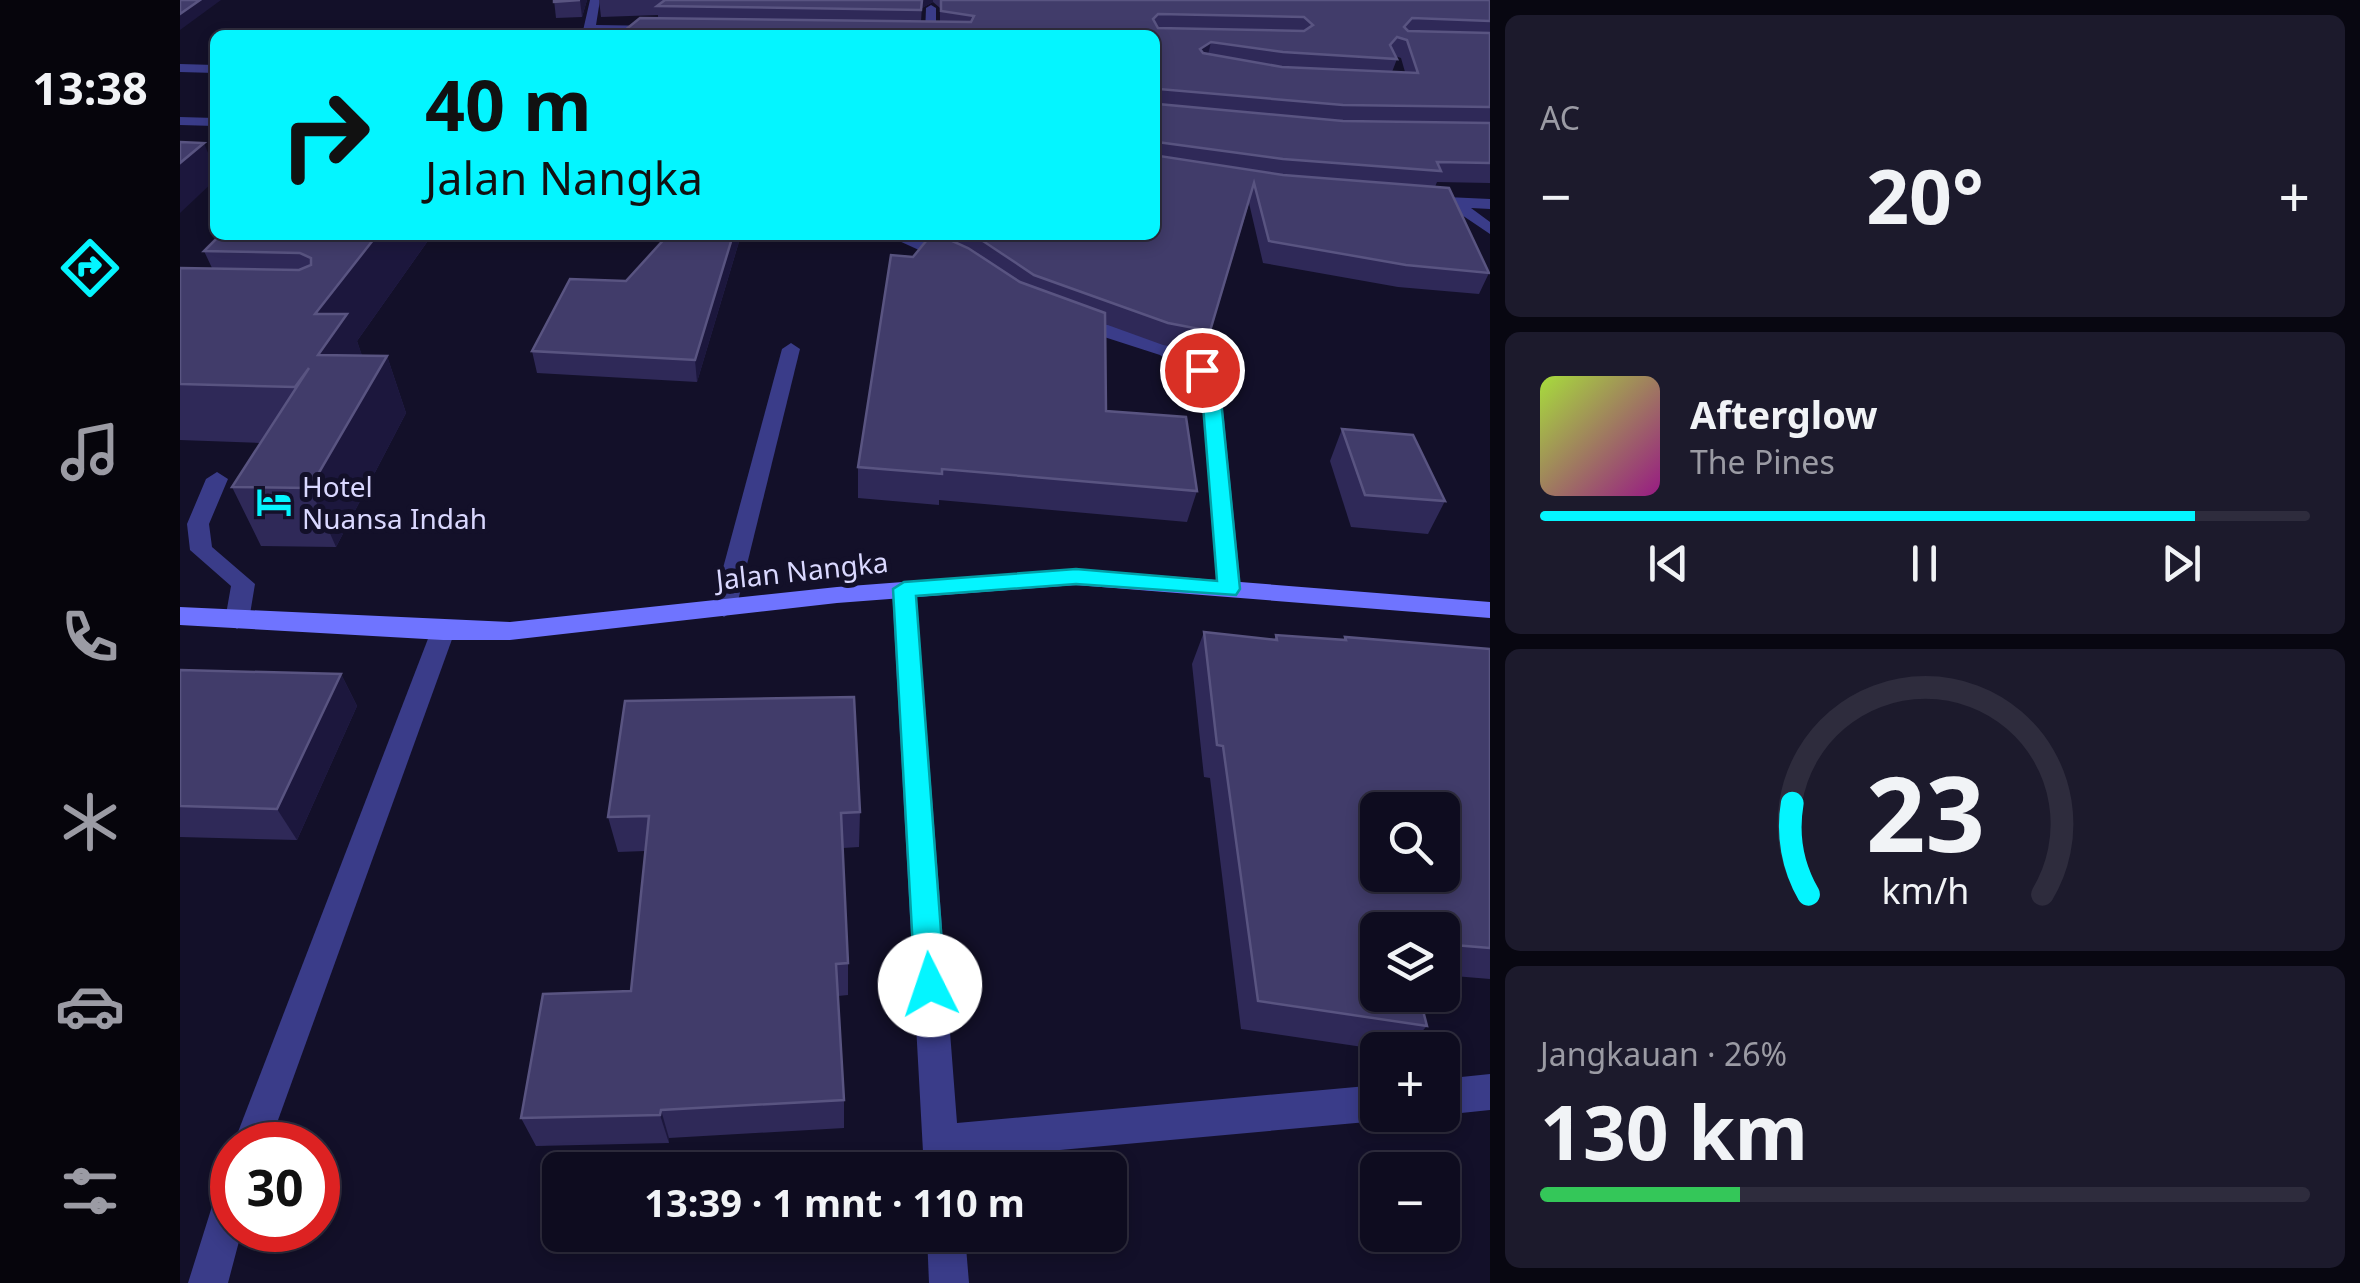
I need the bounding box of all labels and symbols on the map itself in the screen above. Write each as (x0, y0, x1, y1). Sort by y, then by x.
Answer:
pin (1160, 328, 1245, 413)
place label: Hotel Nuansa Indah (302, 467, 487, 537)
hotel icon: Hotel Nuansa Indah (255, 483, 293, 521)
street label: Jalan Nangka (711, 542, 890, 598)
position arrow (878, 933, 982, 1037)
speed limit sign: 30 (210, 1122, 340, 1252)

